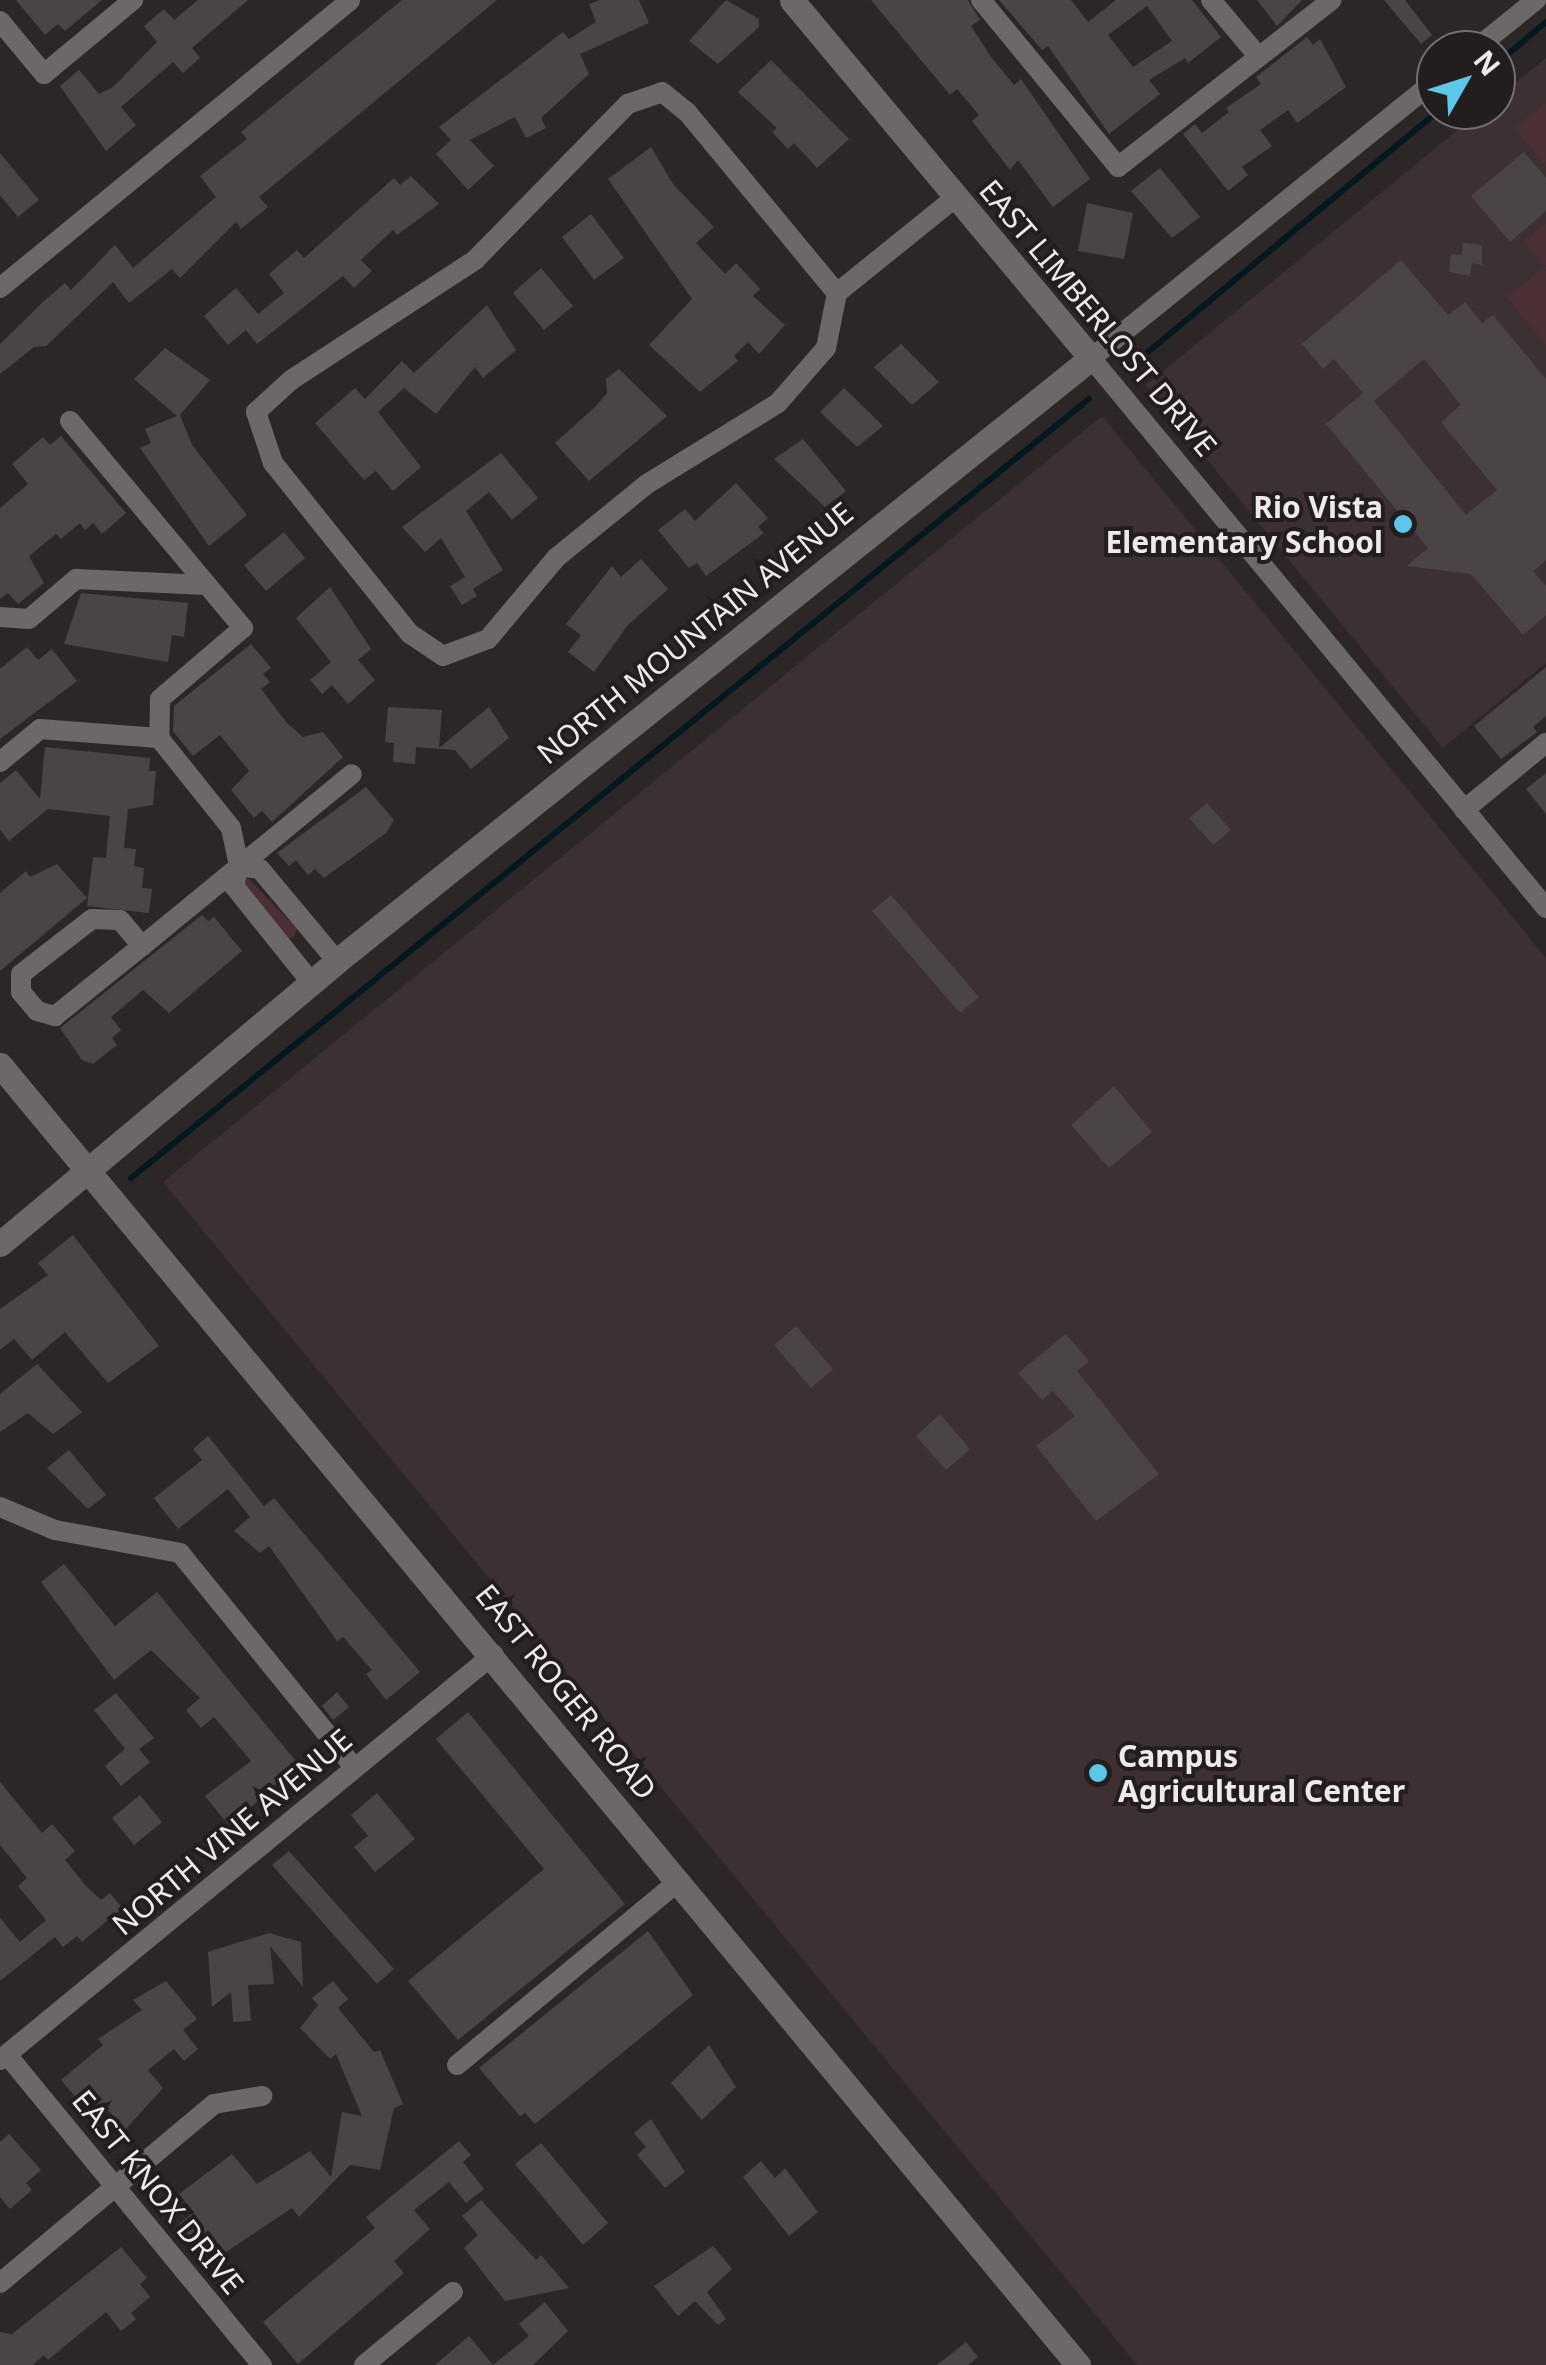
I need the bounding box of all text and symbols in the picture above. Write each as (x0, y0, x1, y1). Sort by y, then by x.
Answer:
north arrow (1416, 30, 1516, 130)
text: N (1466, 42, 1510, 83)
street label: EAST LIMBERLOST DRIVE (972, 173, 1224, 463)
place label: Rio Vista Elementary School (1105, 489, 1383, 560)
street label: NORTH MOUNTAIN AVENUE (530, 495, 860, 771)
marker: Rio Vista Elementary School (1392, 513, 1414, 535)
street label: EAST ROGER ROAD (468, 1577, 664, 1807)
street label: NORTH VINE AVENUE (105, 1721, 359, 1943)
place label: Campus Agricultural Center (1118, 1738, 1405, 1808)
marker: Campus Agricultural Center (1087, 1762, 1109, 1784)
street label: EAST KNOX DRIVE (65, 2083, 251, 2301)

